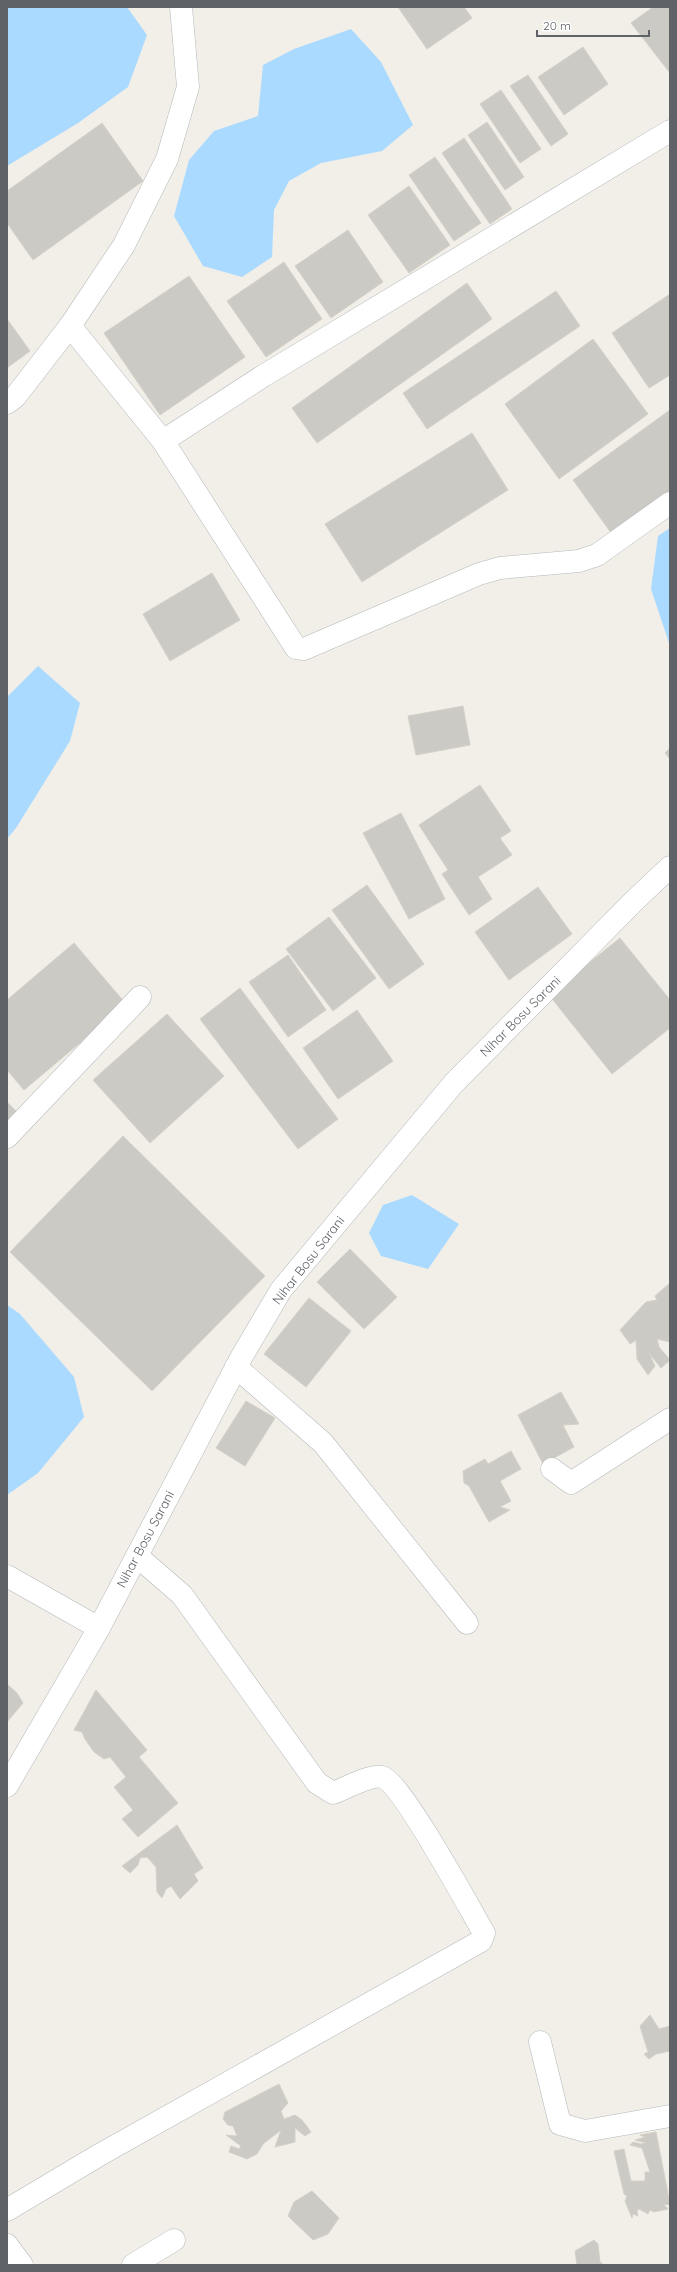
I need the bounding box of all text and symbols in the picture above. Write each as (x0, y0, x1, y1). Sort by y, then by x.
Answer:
scale bar (537, 12, 649, 38)
text: 20 m (543, 18, 571, 33)
street label: Nihar Bosu Sarani (476, 972, 564, 1060)
street label: Nihar Bosu Sarani (269, 1213, 347, 1307)
street label: Nihar Bosu Sarani (113, 1488, 177, 1590)

